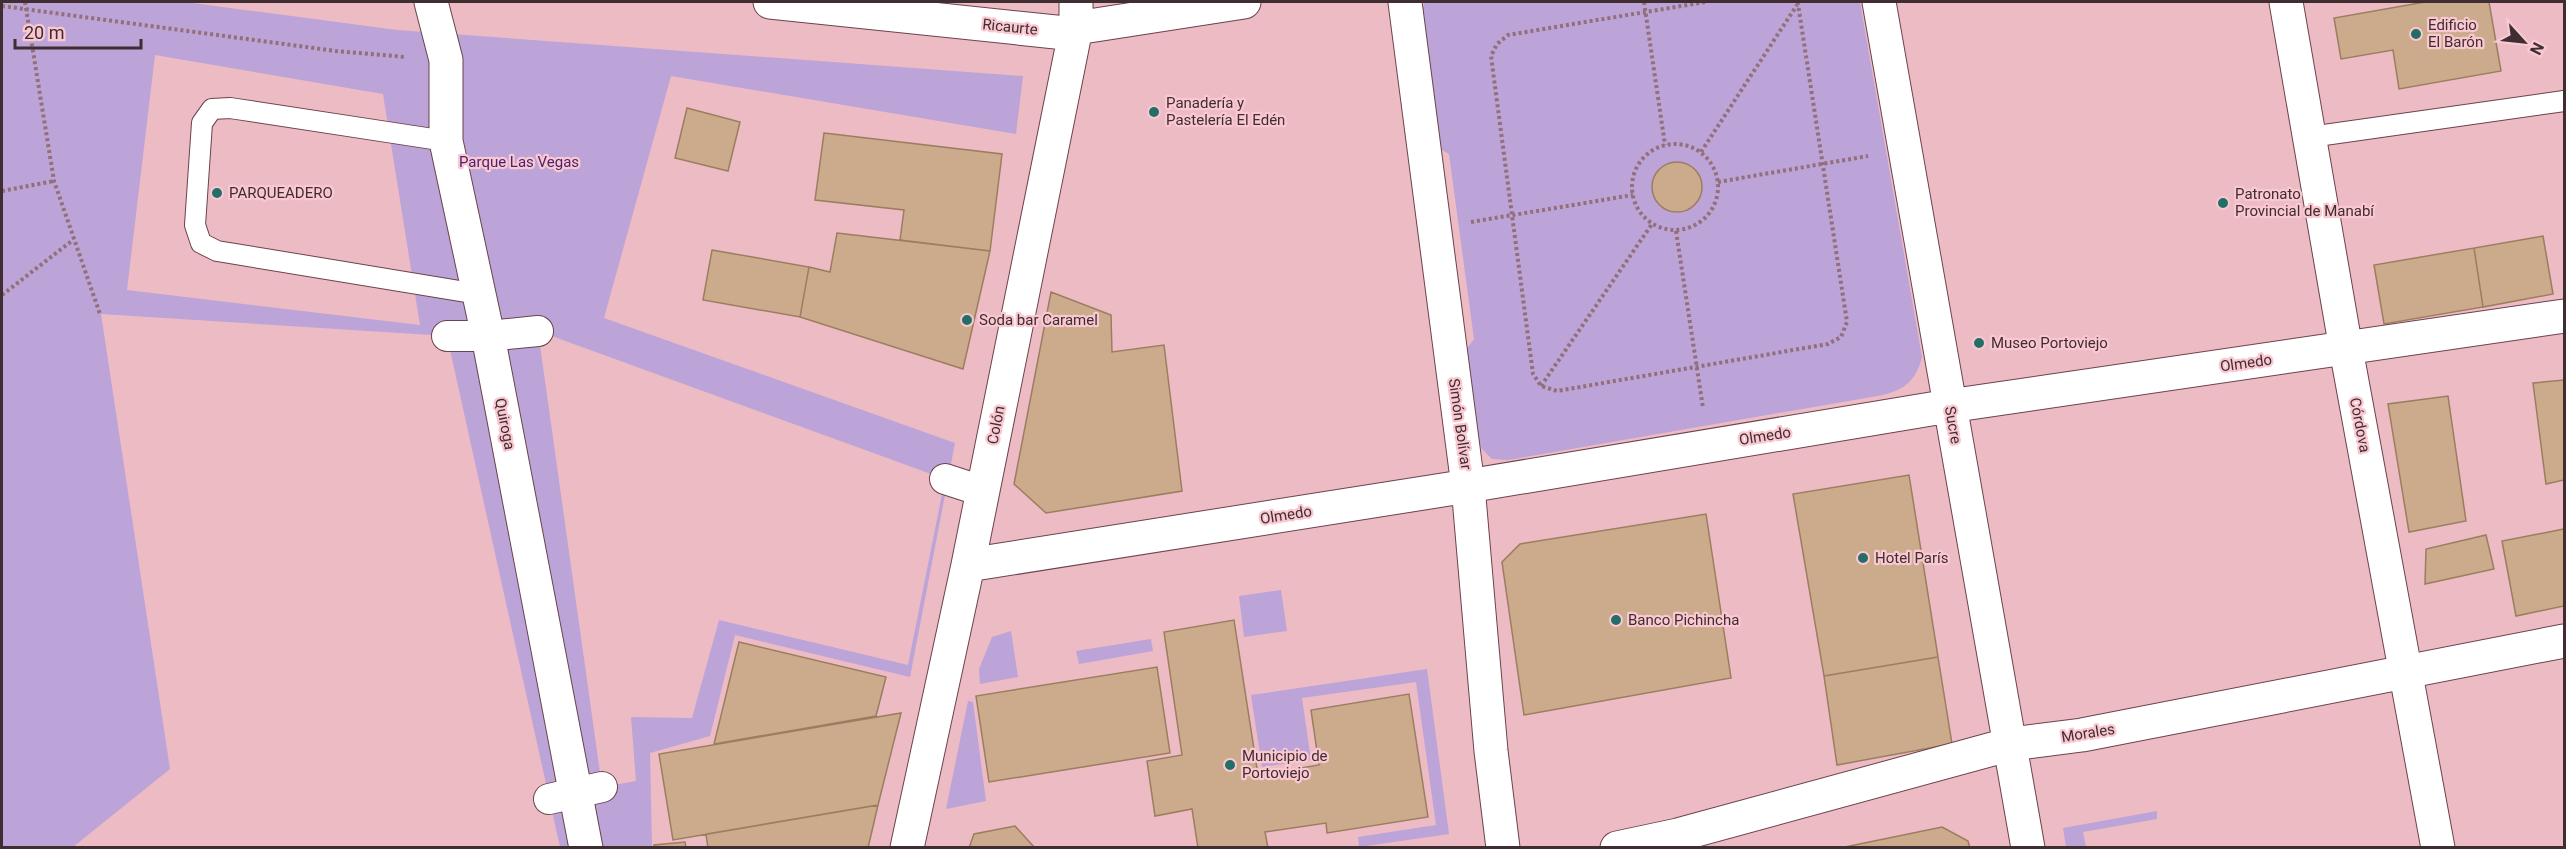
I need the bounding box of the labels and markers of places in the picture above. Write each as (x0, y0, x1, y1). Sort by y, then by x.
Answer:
place label: Edificio El Barón (2428, 16, 2483, 51)
marker: Edificio El Barón (2409, 27, 2423, 41)
place label: Panadería y Pastelería El Edén (1166, 94, 1285, 129)
marker: Panadería y Pastelería El Edén (1147, 105, 1161, 119)
place label: PARQUEADERO (229, 184, 333, 202)
place label: Patronato Provincial de Manabí (2235, 185, 2375, 220)
marker: PARQUEADERO (210, 186, 224, 200)
marker: Patronato Provincial de Manabí (2216, 196, 2230, 210)
place label: Soda bar Caramel (979, 311, 1098, 329)
marker: Soda bar Caramel (960, 313, 974, 327)
place label: Museo Portoviejo (1991, 334, 2108, 352)
marker: Museo Portoviejo (1972, 336, 1986, 350)
place label: Hotel París (1875, 549, 1949, 567)
marker: Hotel París (1856, 551, 1870, 565)
place label: Banco Pichincha (1628, 611, 1739, 629)
marker: Banco Pichincha (1609, 613, 1623, 627)
place label: Municipio de Portoviejo (1242, 747, 1328, 782)
marker: Municipio de Portoviejo (1223, 758, 1237, 772)

